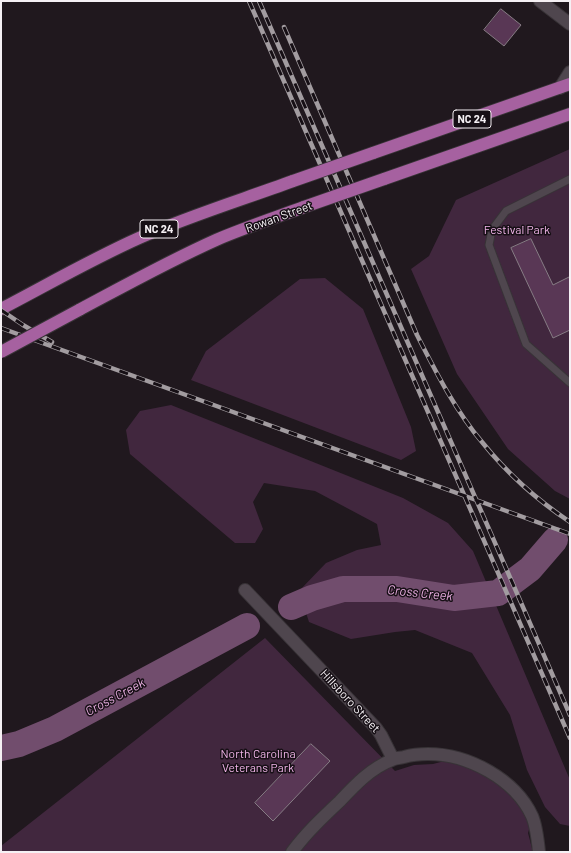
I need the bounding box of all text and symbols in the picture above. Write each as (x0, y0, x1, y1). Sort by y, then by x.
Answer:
road number: NC 24 (453, 110, 491, 128)
street label: Rowan Street (244, 198, 314, 236)
road number: NC 24 (140, 220, 178, 238)
park label: Festival Park (484, 223, 550, 237)
water label: Cross Creek (387, 582, 453, 604)
street label: Hillsboro Street (317, 666, 383, 736)
water label: Cross Creek (82, 675, 148, 719)
park label: North Carolina Veterans Park (220, 747, 296, 775)

